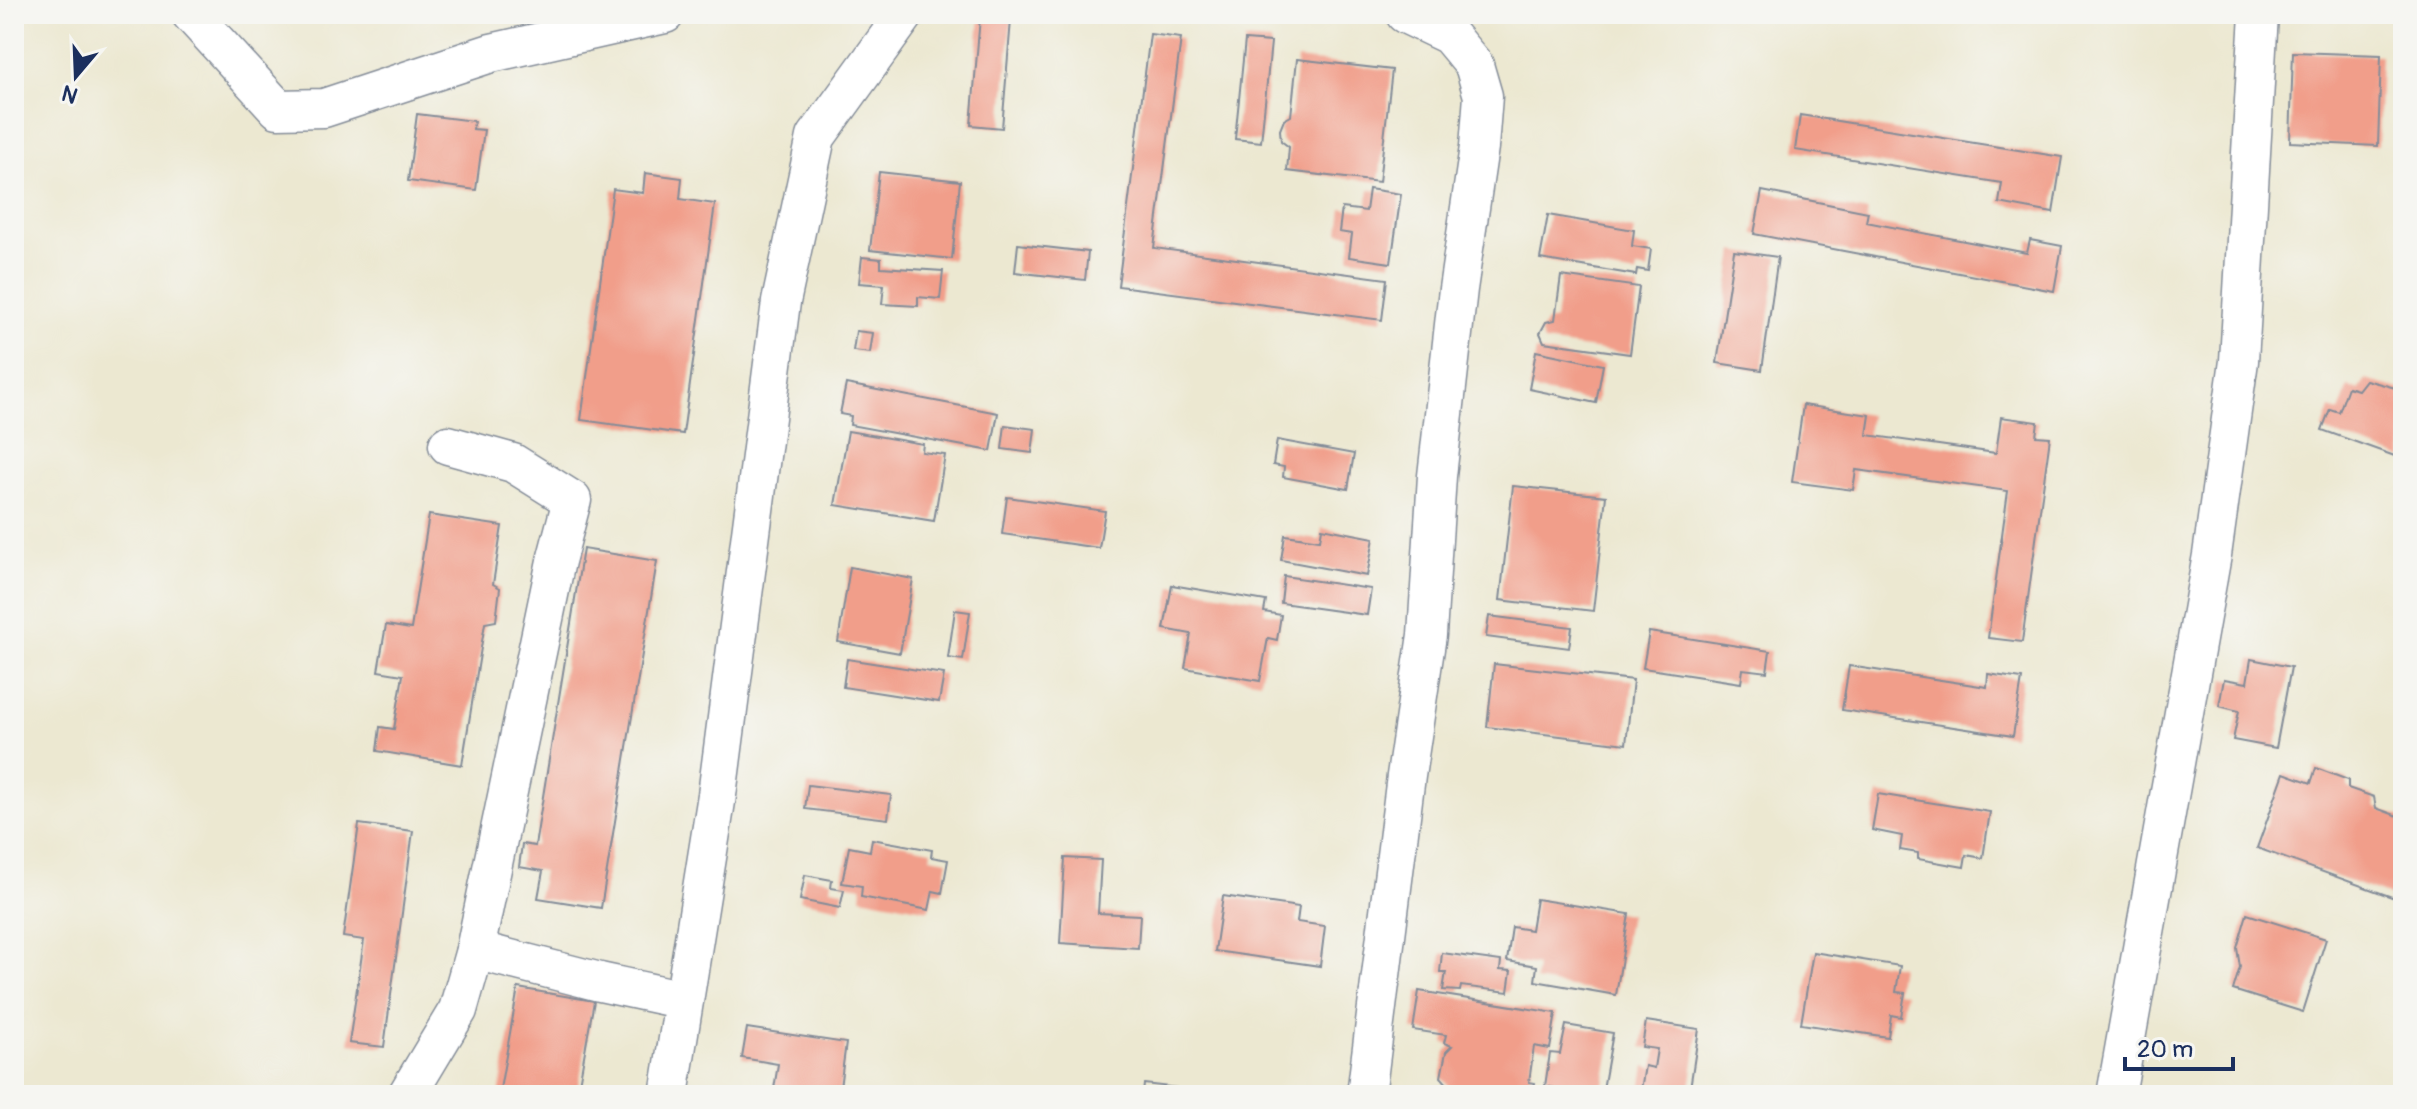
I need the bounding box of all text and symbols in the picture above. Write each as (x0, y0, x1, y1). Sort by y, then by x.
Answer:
north arrow (36, 36, 116, 116)
text: N (58, 78, 81, 110)
scale bar (2125, 1021, 2233, 1071)
text: 20 m (2137, 1035, 2193, 1064)

